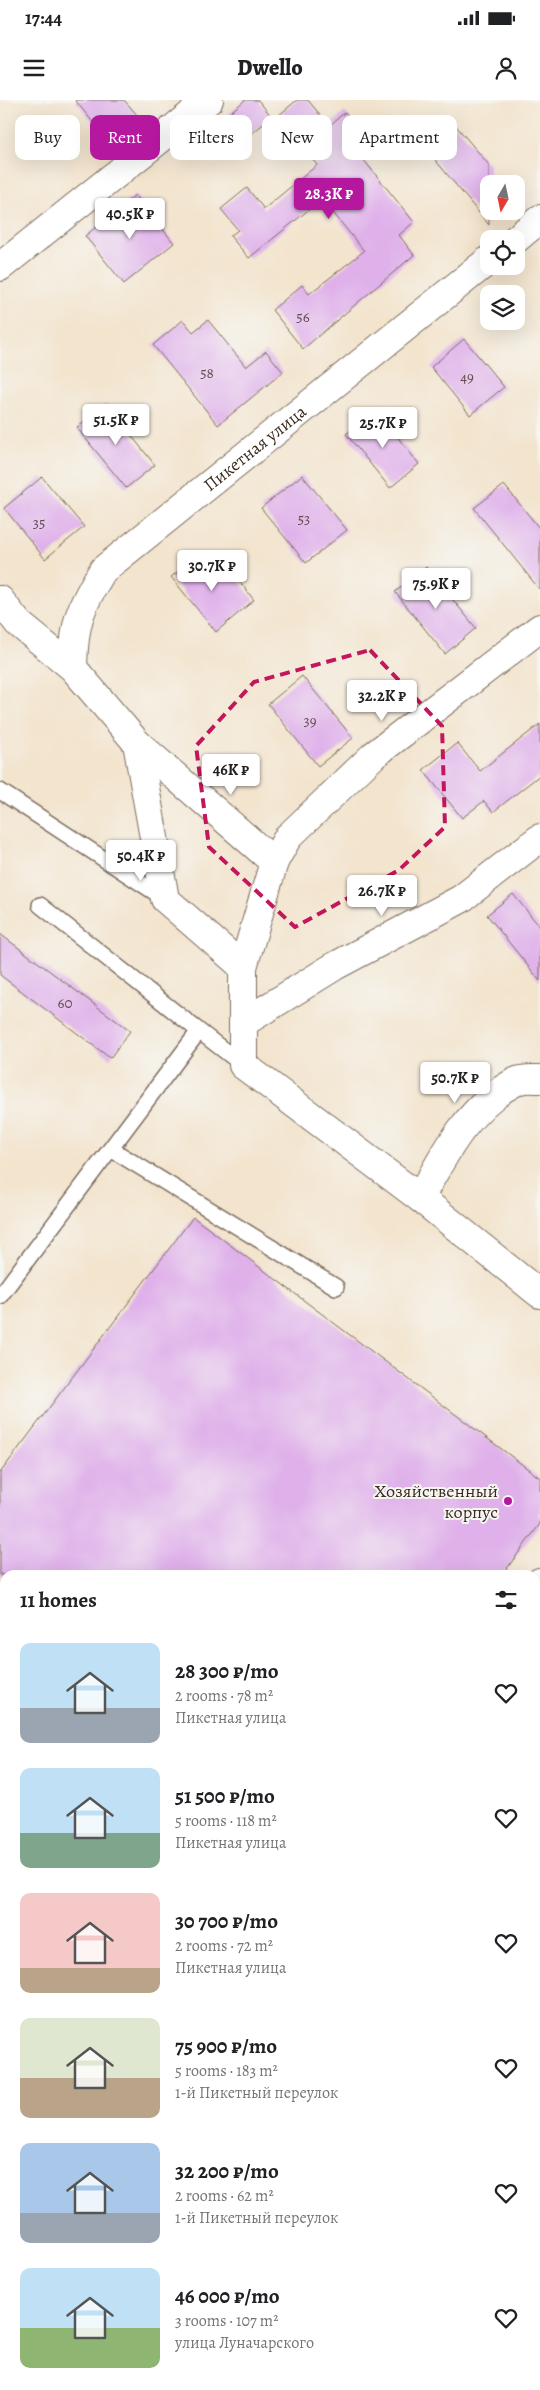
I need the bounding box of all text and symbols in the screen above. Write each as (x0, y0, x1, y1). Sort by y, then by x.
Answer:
text: 17:44 (25, 5, 62, 31)
text: Dwello (237, 53, 303, 83)
icon: menu (20, 54, 48, 82)
icon: person (492, 54, 520, 82)
chip: Buy (15, 115, 80, 160)
chip: Rent (90, 115, 160, 160)
chip: Filters (170, 115, 252, 160)
chip: New (262, 115, 332, 160)
chip: Apartment (342, 115, 457, 160)
north arrow (480, 175, 525, 220)
map controls (480, 175, 525, 330)
pin: 28.3K ₽ (283, 178, 375, 220)
text: 28.3K ₽ (305, 183, 353, 205)
pin: 40.5K ₽ (84, 198, 176, 240)
text: 40.5K ₽ (106, 203, 154, 225)
button: locate (480, 230, 525, 275)
button: layers (480, 285, 525, 330)
house number: 56 (296, 307, 310, 327)
house number: 58 (200, 363, 214, 383)
house number: 49 (460, 367, 474, 387)
street label: Пикетная улица (198, 399, 312, 497)
pin: 51.5K ₽ (70, 404, 162, 446)
pin: 25.7K ₽ (337, 406, 429, 449)
text: 51.5K ₽ (93, 409, 139, 431)
text: 25.7K ₽ (359, 412, 407, 434)
house number: 53 (298, 509, 310, 529)
house number: 35 (33, 513, 45, 533)
pin: 30.7K ₽ (166, 550, 258, 592)
text: 30.7K ₽ (188, 555, 236, 577)
pin: 75.9K ₽ (390, 568, 482, 610)
text: 75.9K ₽ (413, 573, 459, 595)
pin: 32.2K ₽ (336, 680, 428, 722)
text: 32.2K ₽ (358, 685, 406, 707)
house number: 39 (303, 711, 317, 731)
pin: 46K ₽ (196, 754, 266, 796)
text: 46K ₽ (213, 759, 249, 781)
pin: 50.4K ₽ (95, 840, 187, 882)
text: 50.4K ₽ (117, 845, 165, 867)
pin: 26.7K ₽ (336, 874, 428, 917)
text: 26.7K ₽ (358, 880, 406, 902)
house number: 60 (58, 993, 72, 1013)
pin: 50.7K ₽ (409, 1062, 501, 1104)
text: 50.7K ₽ (431, 1067, 479, 1089)
place label: Хозяйственный корпус (375, 1479, 498, 1524)
marker: Хозяйственный корпус (502, 1495, 514, 1507)
text: 11 homes (20, 1586, 97, 1614)
icon: filters (492, 1586, 520, 1614)
text: 28 300 ₽/mo (175, 1657, 279, 1685)
icon: home (60, 1663, 120, 1723)
icon: heart (492, 1679, 520, 1707)
text: 2 rooms · 78 m² (175, 1685, 273, 1707)
text: Пикетная улица (175, 1707, 286, 1729)
text: 51 500 ₽/mo (175, 1782, 275, 1810)
icon: home (60, 1788, 120, 1848)
icon: heart (492, 1804, 520, 1832)
text: 5 rooms · 118 m² (175, 1810, 277, 1832)
text: Пикетная улица (175, 1832, 286, 1854)
text: 30 700 ₽/mo (175, 1907, 278, 1935)
icon: home (60, 1913, 120, 1973)
icon: heart (492, 1929, 520, 1957)
text: 2 rooms · 72 m² (175, 1935, 273, 1957)
text: Пикетная улица (175, 1957, 286, 1979)
text: 75 900 ₽/mo (175, 2032, 277, 2060)
icon: home (60, 2038, 120, 2098)
icon: heart (492, 2054, 520, 2082)
text: 5 rooms · 183 m² (175, 2060, 278, 2082)
text: 1-й Пикетный переулок (175, 2082, 338, 2104)
text: 32 200 ₽/mo (175, 2157, 279, 2185)
icon: home (60, 2163, 120, 2223)
icon: heart (492, 2179, 520, 2207)
text: 2 rooms · 62 m² (175, 2185, 274, 2207)
text: 1-й Пикетный переулок (175, 2207, 338, 2229)
text: 46 000 ₽/mo (175, 2282, 280, 2310)
icon: home (60, 2288, 120, 2348)
icon: heart (492, 2304, 520, 2332)
text: 3 rooms · 107 m² (175, 2310, 278, 2332)
text: улица Луначарского (175, 2332, 314, 2354)

